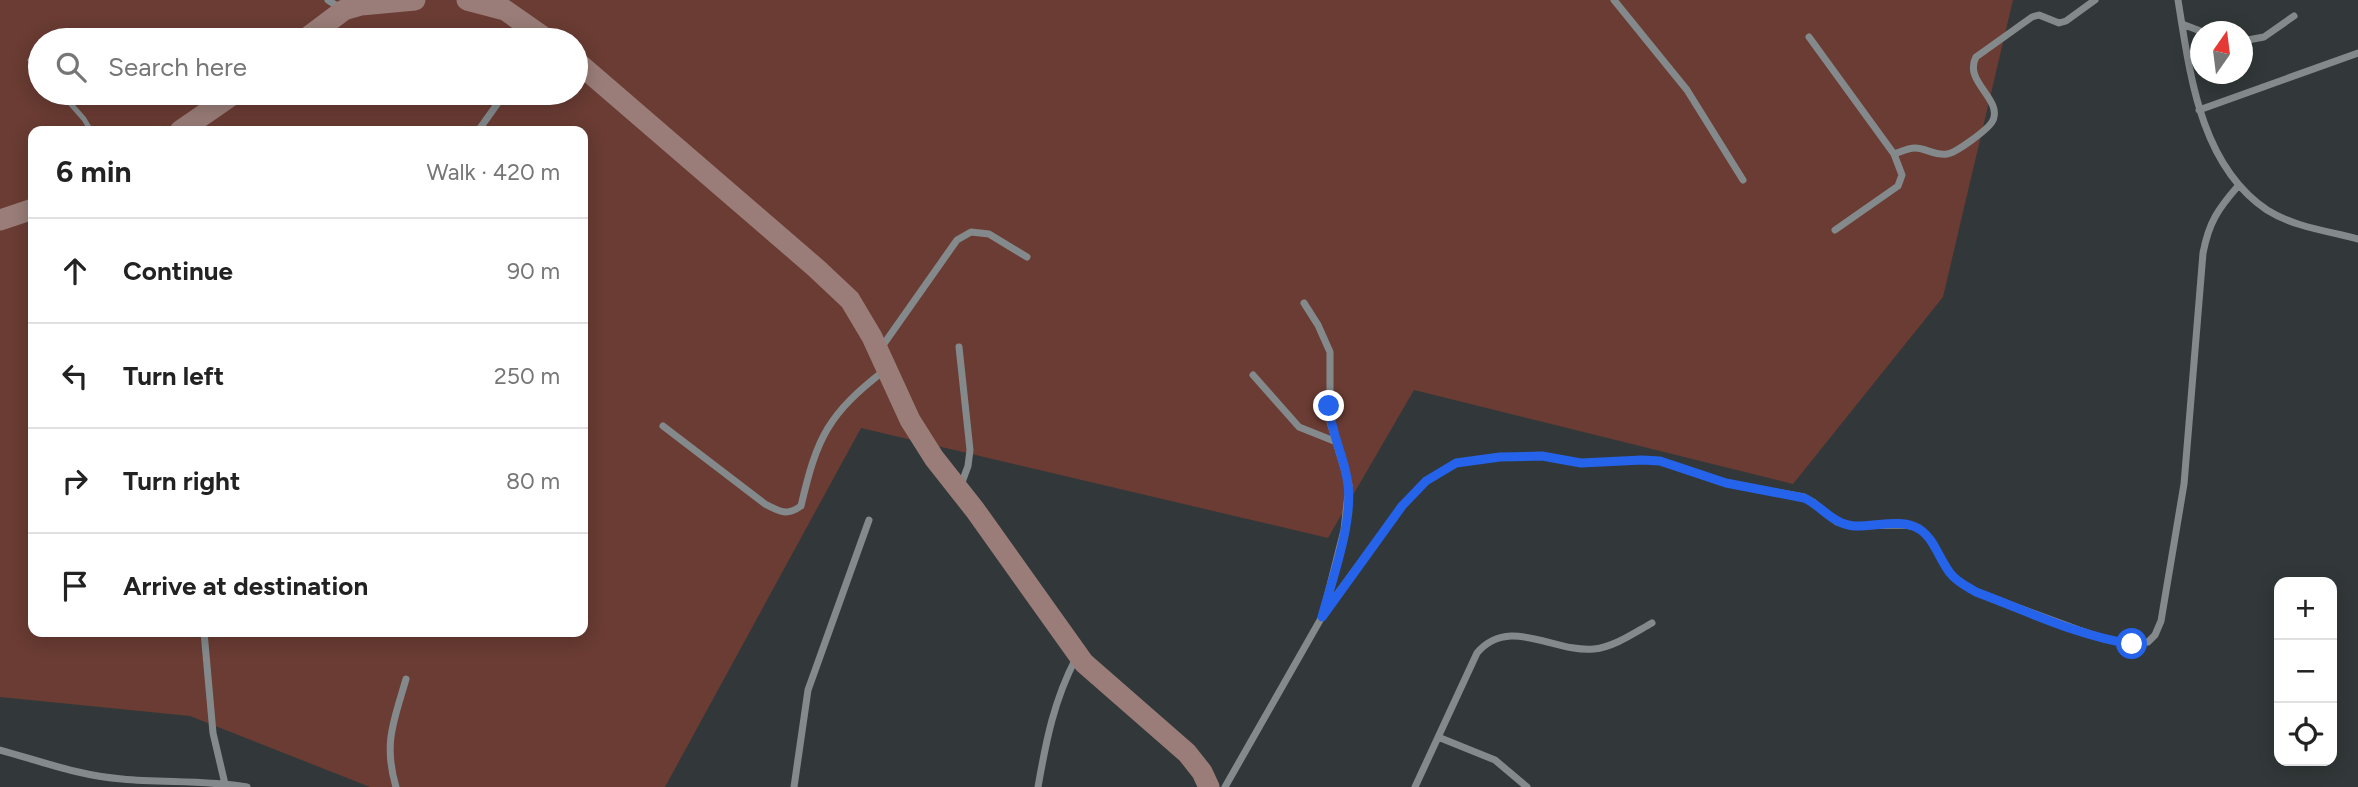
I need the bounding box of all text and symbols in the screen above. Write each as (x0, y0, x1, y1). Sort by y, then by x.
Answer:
north arrow (2190, 21, 2253, 84)
search box (28, 28, 588, 105)
icon: search (52, 48, 90, 86)
text: Search here (108, 51, 247, 83)
text: 6 min (56, 153, 132, 190)
text: Walk · 420 m (427, 158, 560, 186)
icon: ahead (56, 252, 94, 290)
text: Continue (123, 255, 233, 287)
text: 90 m (507, 257, 560, 285)
icon: left (56, 357, 94, 395)
text: Turn left (123, 360, 224, 392)
text: 250 m (494, 362, 560, 390)
route end (1313, 390, 1344, 421)
icon: right (56, 462, 94, 500)
text: Turn right (123, 465, 240, 497)
text: 80 m (506, 467, 560, 495)
icon: arrive (56, 567, 94, 605)
text: Arrive at destination (123, 570, 368, 602)
map controls (2274, 577, 2337, 766)
button: + (2274, 577, 2337, 640)
route start (2116, 628, 2147, 659)
button: − (2274, 640, 2337, 703)
button: locate (2274, 703, 2337, 766)

